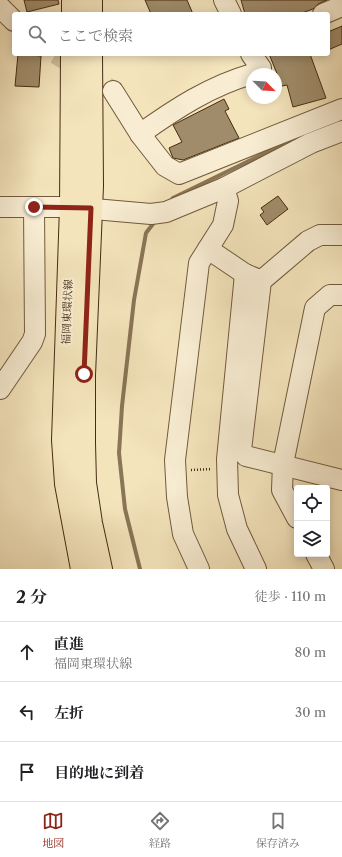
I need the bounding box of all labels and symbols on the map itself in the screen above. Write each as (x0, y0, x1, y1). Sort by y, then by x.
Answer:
north arrow (246, 68, 282, 104)
route end (25, 198, 43, 216)
street label: 福岡東環状線 (59, 279, 75, 345)
route start (75, 365, 93, 383)

